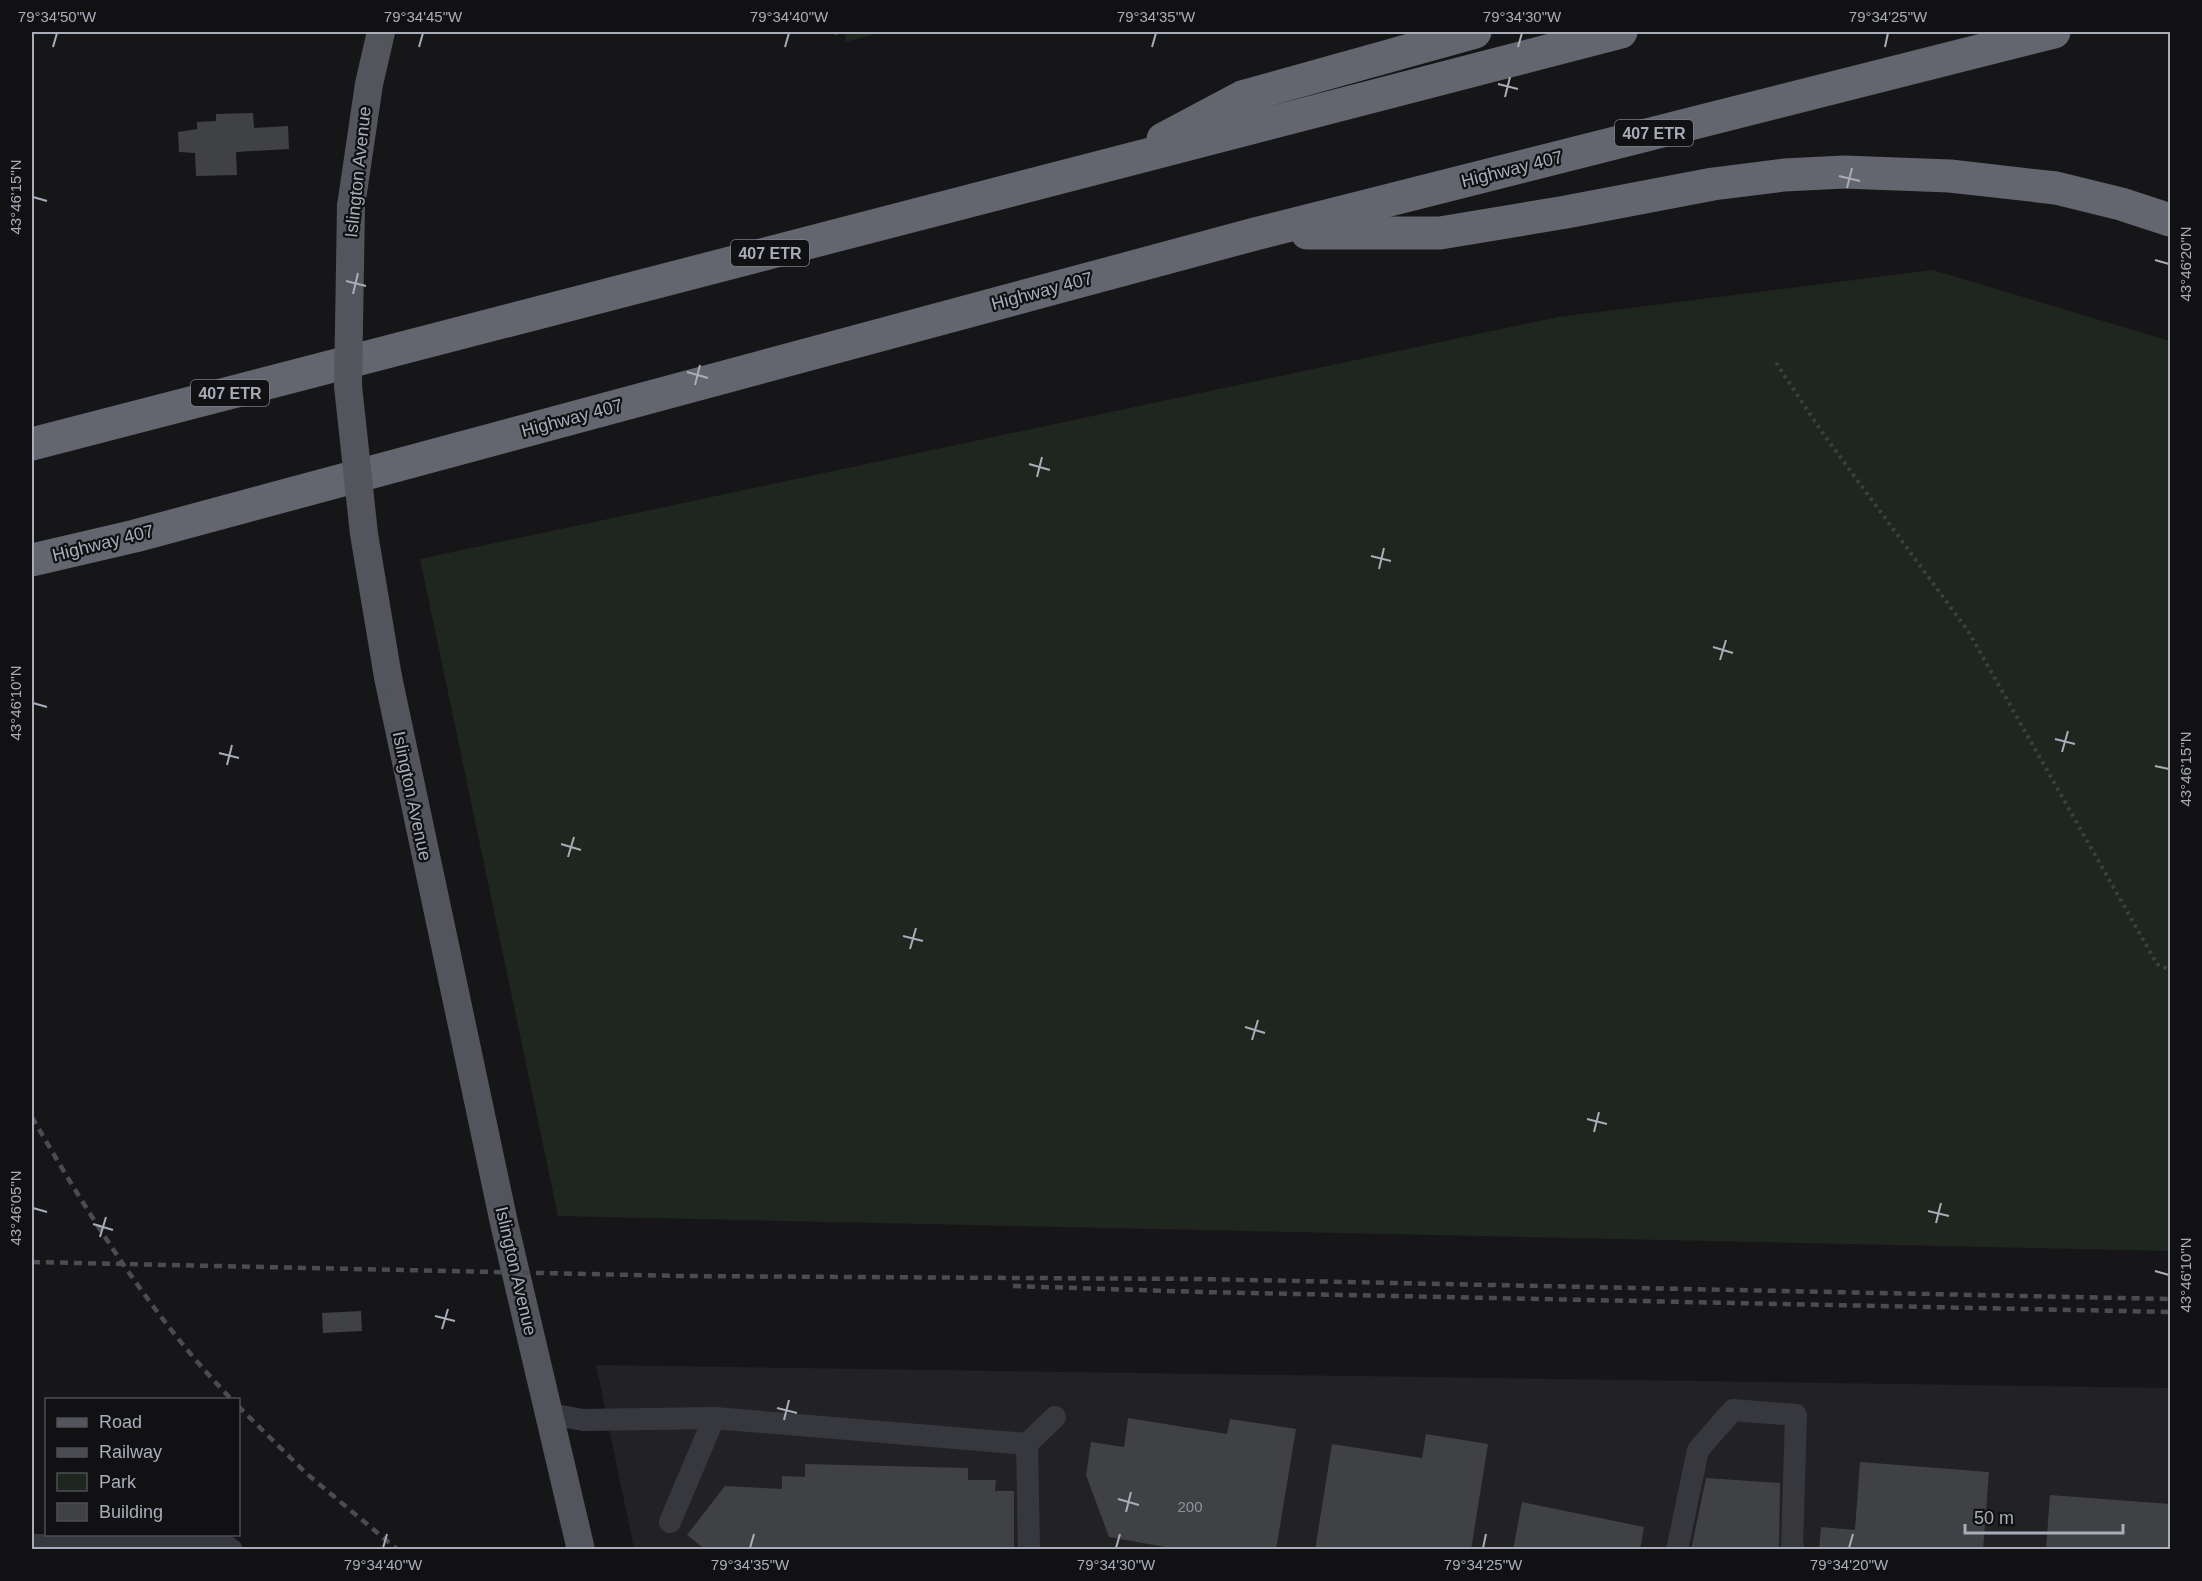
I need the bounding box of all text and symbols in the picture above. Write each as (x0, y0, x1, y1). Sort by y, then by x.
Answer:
text: 79°34'50"W (18, 8, 97, 25)
text: 79°34'45"W (384, 8, 463, 25)
text: 79°34'40"W (750, 8, 829, 25)
text: 79°34'35"W (1117, 8, 1196, 25)
text: 79°34'30"W (1483, 8, 1562, 25)
text: 79°34'25"W (1849, 8, 1928, 25)
street label: Islington Avenue (341, 105, 375, 239)
road number: 407 ETR (1615, 120, 1693, 146)
street label: Highway 407 (1459, 147, 1565, 191)
text: 43°46'15"N (7, 159, 24, 235)
text: 43°46'20"N (2177, 226, 2194, 302)
road number: 407 ETR (731, 240, 809, 266)
street label: Highway 407 (989, 268, 1095, 314)
road number: 407 ETR (191, 380, 269, 406)
street label: Highway 407 (519, 395, 625, 441)
street label: Highway 407 (50, 521, 156, 565)
text: 43°46'10"N (7, 665, 24, 741)
street label: Islington Avenue (389, 729, 435, 863)
text: 43°46'15"N (2177, 731, 2194, 807)
text: 43°46'05"N (7, 1170, 24, 1246)
street label: Islington Avenue (491, 1205, 541, 1337)
text: 43°46'10"N (2177, 1237, 2194, 1313)
legend (45, 1398, 240, 1536)
text: Road (99, 1412, 142, 1432)
text: Railway (99, 1442, 162, 1462)
text: Park (99, 1472, 137, 1492)
scale bar (1965, 1497, 2122, 1535)
house number: 200 (1177, 1498, 1203, 1515)
text: Building (99, 1502, 163, 1522)
text: 50 m (1974, 1508, 2014, 1528)
text: 79°34'40"W (344, 1556, 423, 1573)
text: 79°34'35"W (711, 1556, 790, 1573)
text: 79°34'30"W (1077, 1556, 1156, 1573)
text: 79°34'25"W (1444, 1556, 1523, 1573)
text: 79°34'20"W (1810, 1556, 1889, 1573)

